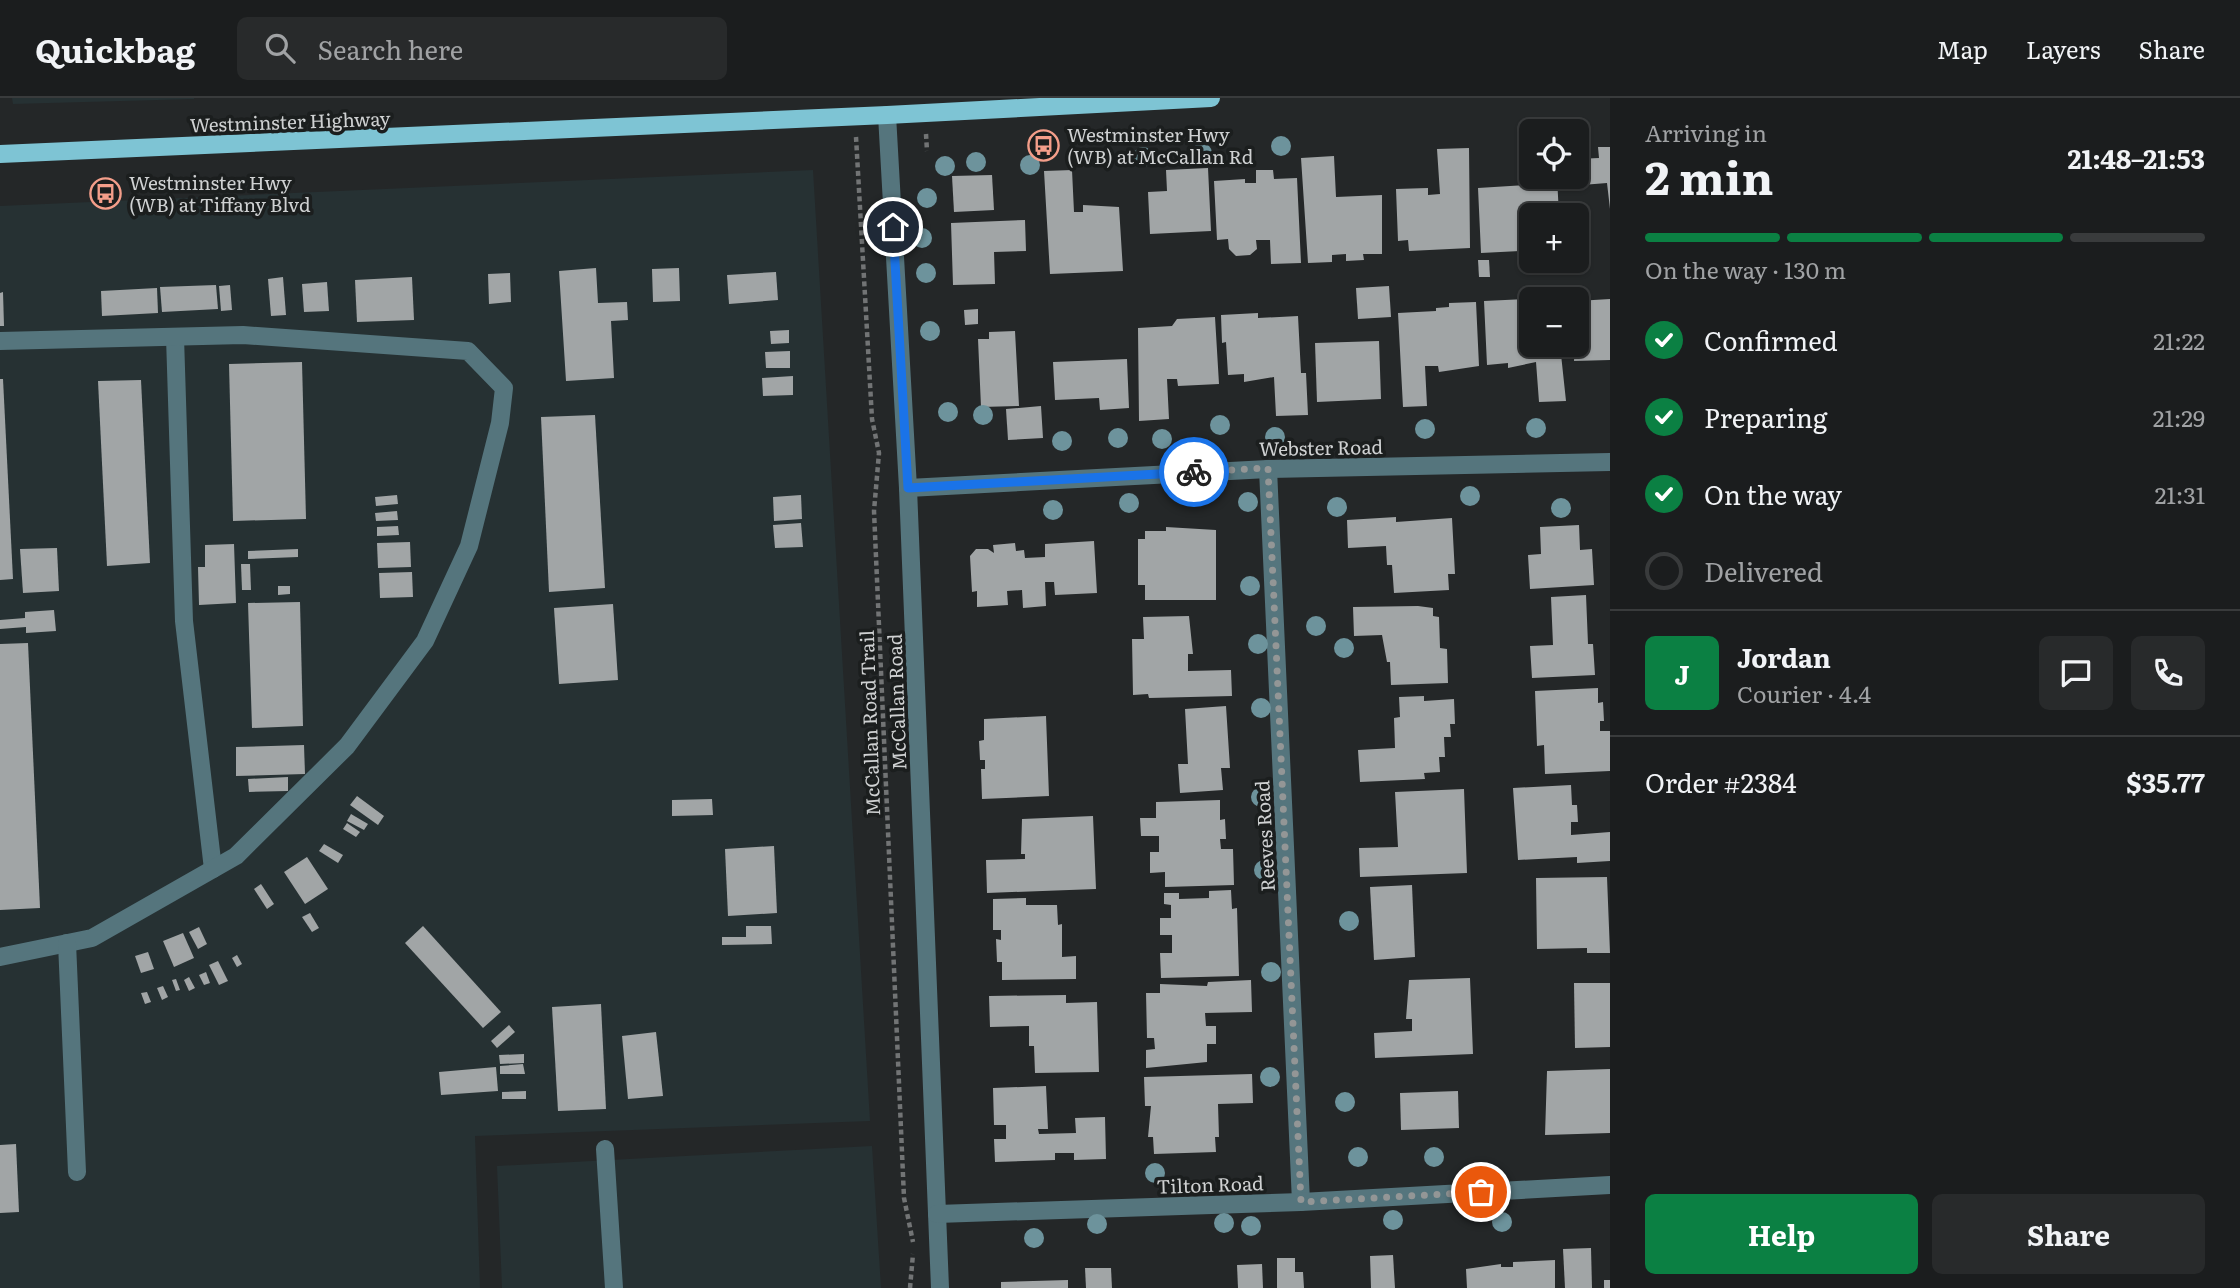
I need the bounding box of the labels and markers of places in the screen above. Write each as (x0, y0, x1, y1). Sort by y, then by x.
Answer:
place label: Westminster Hwy (WB) at McCallan Rd (1067, 120, 1254, 170)
bus stop icon: Westminster Hwy (WB) at McCallan Rd (1027, 128, 1061, 162)
place label: Westminster Hwy (WB) at Tiffany Blvd (129, 168, 311, 218)
bus stop icon: Westminster Hwy (WB) at Tiffany Blvd (89, 176, 123, 210)
pin (863, 197, 923, 257)
pin (1451, 1162, 1511, 1222)

